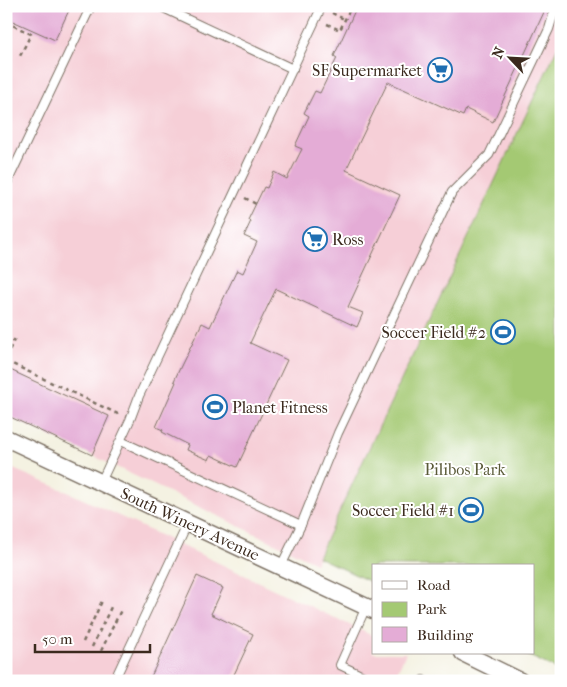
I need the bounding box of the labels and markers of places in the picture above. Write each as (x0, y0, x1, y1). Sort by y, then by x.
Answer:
supermarket icon: SF Supermarket (427, 57, 453, 83)
place label: SF Supermarket (312, 61, 422, 80)
supermarket icon: Ross (302, 226, 328, 252)
place label: Ross (332, 230, 363, 249)
sports icon: Soccer Field #2 (490, 319, 516, 345)
place label: Soccer Field #2 (382, 323, 486, 342)
sports icon: Planet Fitness (202, 394, 228, 420)
place label: Planet Fitness (232, 398, 328, 417)
sports icon: Soccer Field #1 (458, 497, 484, 523)
place label: Soccer Field #1 (352, 501, 454, 520)

